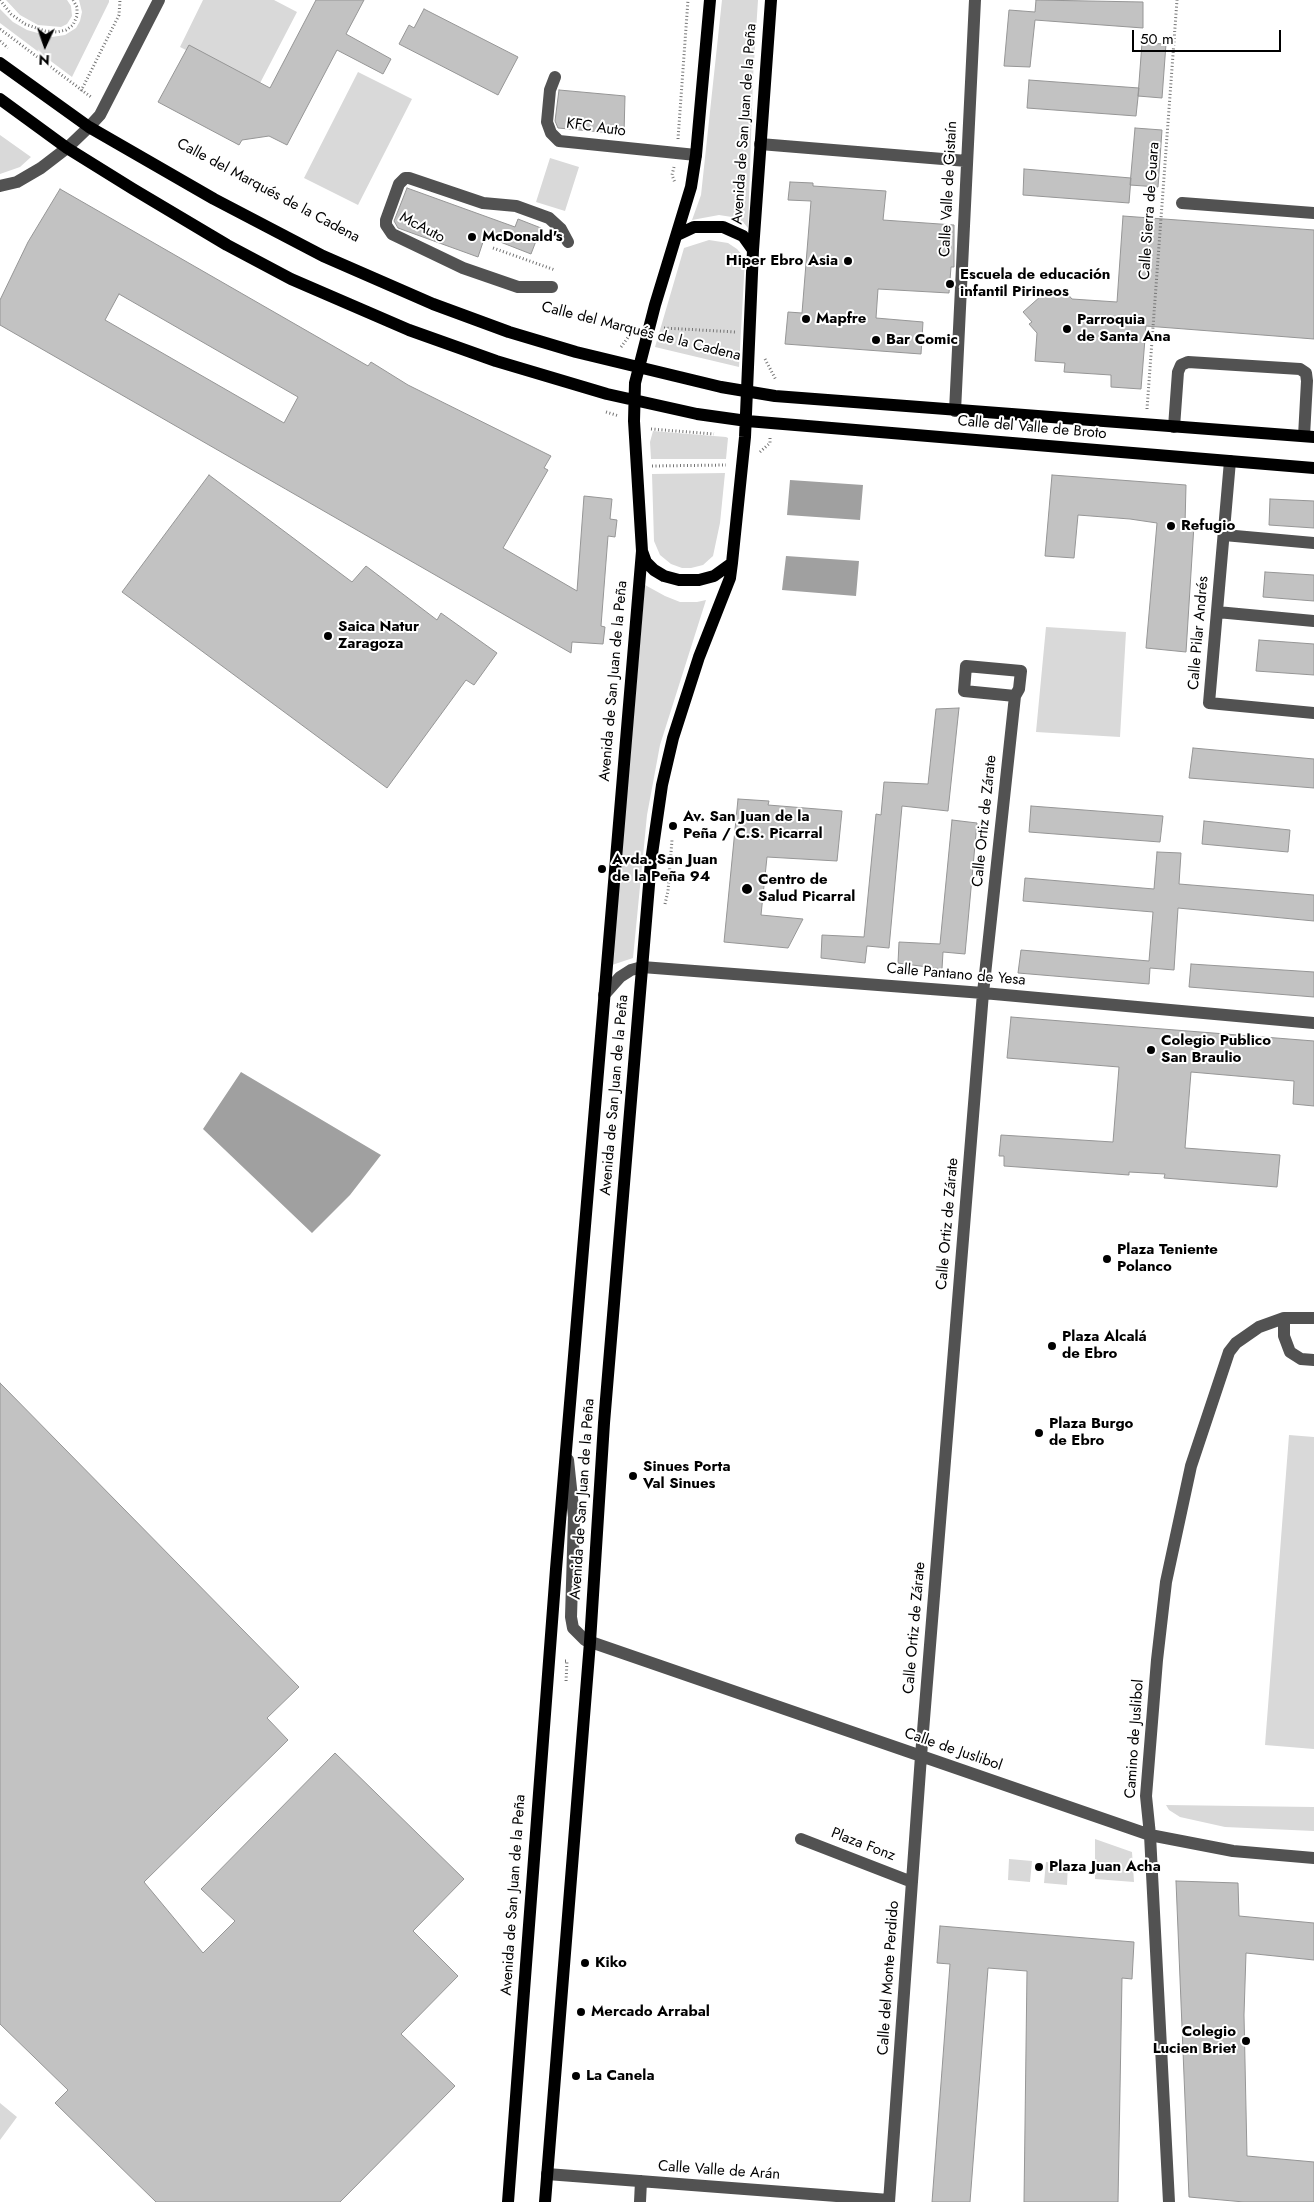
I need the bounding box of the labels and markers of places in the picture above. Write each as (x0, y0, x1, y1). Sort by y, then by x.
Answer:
place label: McDonald's (482, 228, 563, 246)
marker: McDonald's (466, 231, 478, 243)
place label: Hiper Ebro Asia (726, 252, 838, 270)
marker: Hiper Ebro Asia (842, 255, 854, 267)
place label: Escuela de educación infantil Pirineos (960, 266, 1110, 301)
marker: Escuela de educación infantil Pirineos (944, 278, 956, 290)
place label: Mapfre (816, 310, 866, 328)
place label: Parroquia de Santa Ana (1077, 311, 1171, 346)
marker: Mapfre (800, 313, 812, 325)
marker: Parroquia de Santa Ana (1061, 323, 1073, 335)
place label: Bar Comic (886, 331, 958, 349)
marker: Bar Comic (870, 334, 882, 346)
place label: Refugio (1181, 517, 1235, 535)
marker: Refugio (1165, 520, 1177, 532)
place label: Saica Natur Zaragoza (338, 618, 419, 653)
marker: Saica Natur Zaragoza (322, 630, 334, 642)
place label: Av. San Juan de la Peña / C.S. Picarral (683, 808, 823, 843)
marker: Av. San Juan de la Peña / C.S. Picarral (667, 820, 679, 832)
place label: Avda. San Juan de la Peña 94 (612, 851, 718, 886)
marker: Avda. San Juan de la Peña 94 (596, 863, 608, 875)
place label: Centro de Salud Picarral (758, 871, 855, 906)
marker: Centro de Salud Picarral (740, 882, 754, 896)
place label: Colegio Publico San Braulio (1161, 1032, 1271, 1067)
marker: Colegio Publico San Braulio (1145, 1044, 1157, 1056)
place label: Plaza Teniente Polanco (1117, 1241, 1218, 1276)
marker: Plaza Teniente Polanco (1101, 1253, 1113, 1265)
place label: Plaza Alcalá de Ebro (1062, 1328, 1147, 1363)
marker: Plaza Alcalá de Ebro (1046, 1340, 1058, 1352)
place label: Plaza Burgo de Ebro (1049, 1415, 1133, 1450)
marker: Plaza Burgo de Ebro (1033, 1427, 1045, 1439)
place label: Sinues Porta Val Sinues (643, 1458, 730, 1493)
marker: Sinues Porta Val Sinues (627, 1470, 639, 1482)
place label: Plaza Juan Acha (1049, 1858, 1161, 1876)
marker: Plaza Juan Acha (1033, 1861, 1045, 1873)
place label: Kiko (595, 1954, 627, 1972)
marker: Kiko (579, 1957, 591, 1969)
place label: Mercado Arrabal (591, 2003, 710, 2021)
marker: Mercado Arrabal (575, 2006, 587, 2018)
place label: Colegio Lucien Briet (1153, 2023, 1236, 2058)
marker: Colegio Lucien Briet (1240, 2035, 1252, 2047)
place label: La Canela (586, 2067, 654, 2085)
marker: La Canela (570, 2070, 582, 2082)

